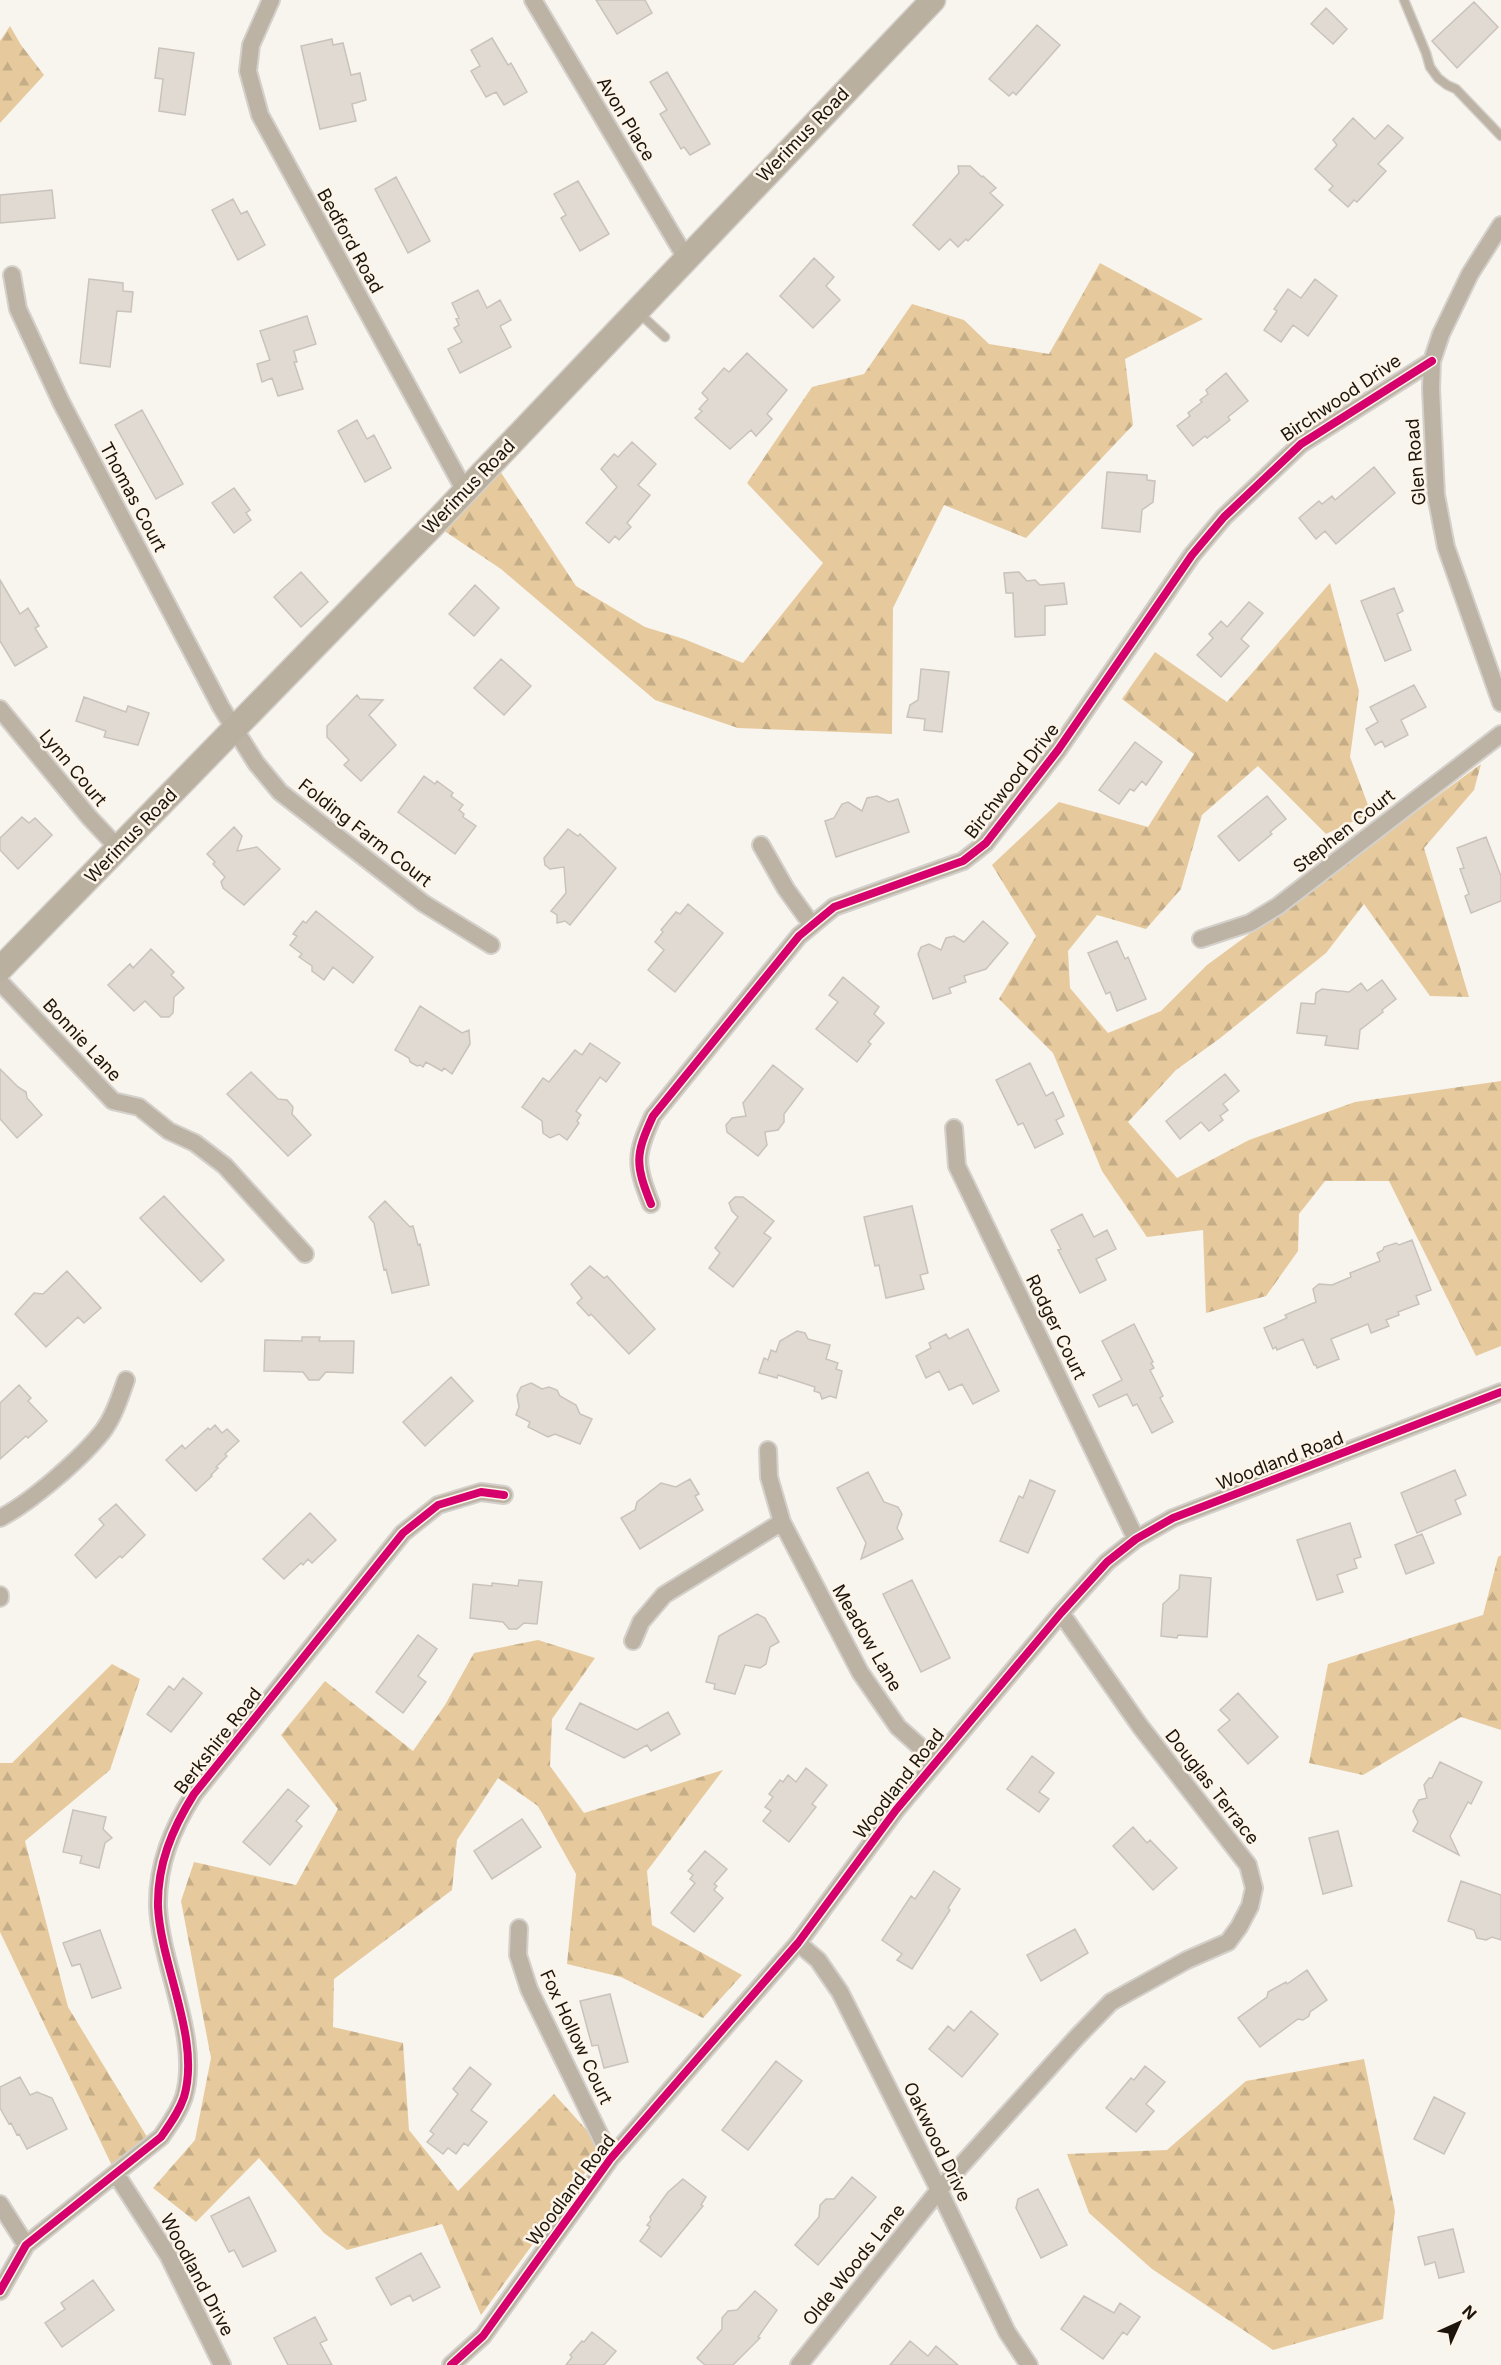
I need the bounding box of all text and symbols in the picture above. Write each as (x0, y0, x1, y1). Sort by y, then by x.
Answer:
street label: Avon Place (593, 73, 660, 165)
street label: Werimus Road (752, 83, 853, 186)
street label: Bedford Road (313, 185, 388, 297)
street label: Birchwood Drive (1277, 350, 1405, 446)
street label: Glen Road (1401, 418, 1430, 506)
street label: Werimus Road (418, 435, 519, 538)
street label: Thomas Court (96, 438, 171, 555)
street label: Birchwood Drive (960, 719, 1063, 842)
street label: Lynn Court (35, 725, 111, 810)
street label: Folding Farm Court (295, 774, 436, 891)
street label: Werimus Road (80, 784, 181, 887)
street label: Stephen Court (1289, 784, 1399, 877)
street label: Bonnie Lane (39, 994, 126, 1085)
street label: Rodger Court (1022, 1271, 1091, 1383)
street label: Woodland Road (1213, 1427, 1346, 1494)
street label: Meadow Lane (828, 1581, 906, 1695)
street label: Berkshire Road (170, 1683, 266, 1798)
street label: Woodland Road (849, 1724, 948, 1843)
street label: Douglas Terrace (1161, 1725, 1264, 1848)
street label: Fox Hollow Court (536, 1966, 617, 2107)
street label: Oakwood Drive (899, 2079, 975, 2205)
street label: Woodland Road (522, 2130, 619, 2250)
street label: Olde Woods Lane (798, 2200, 909, 2330)
street label: Woodland Drive (156, 2210, 238, 2339)
north arrow (1429, 2293, 1489, 2353)
text: N (1458, 2301, 1481, 2324)

